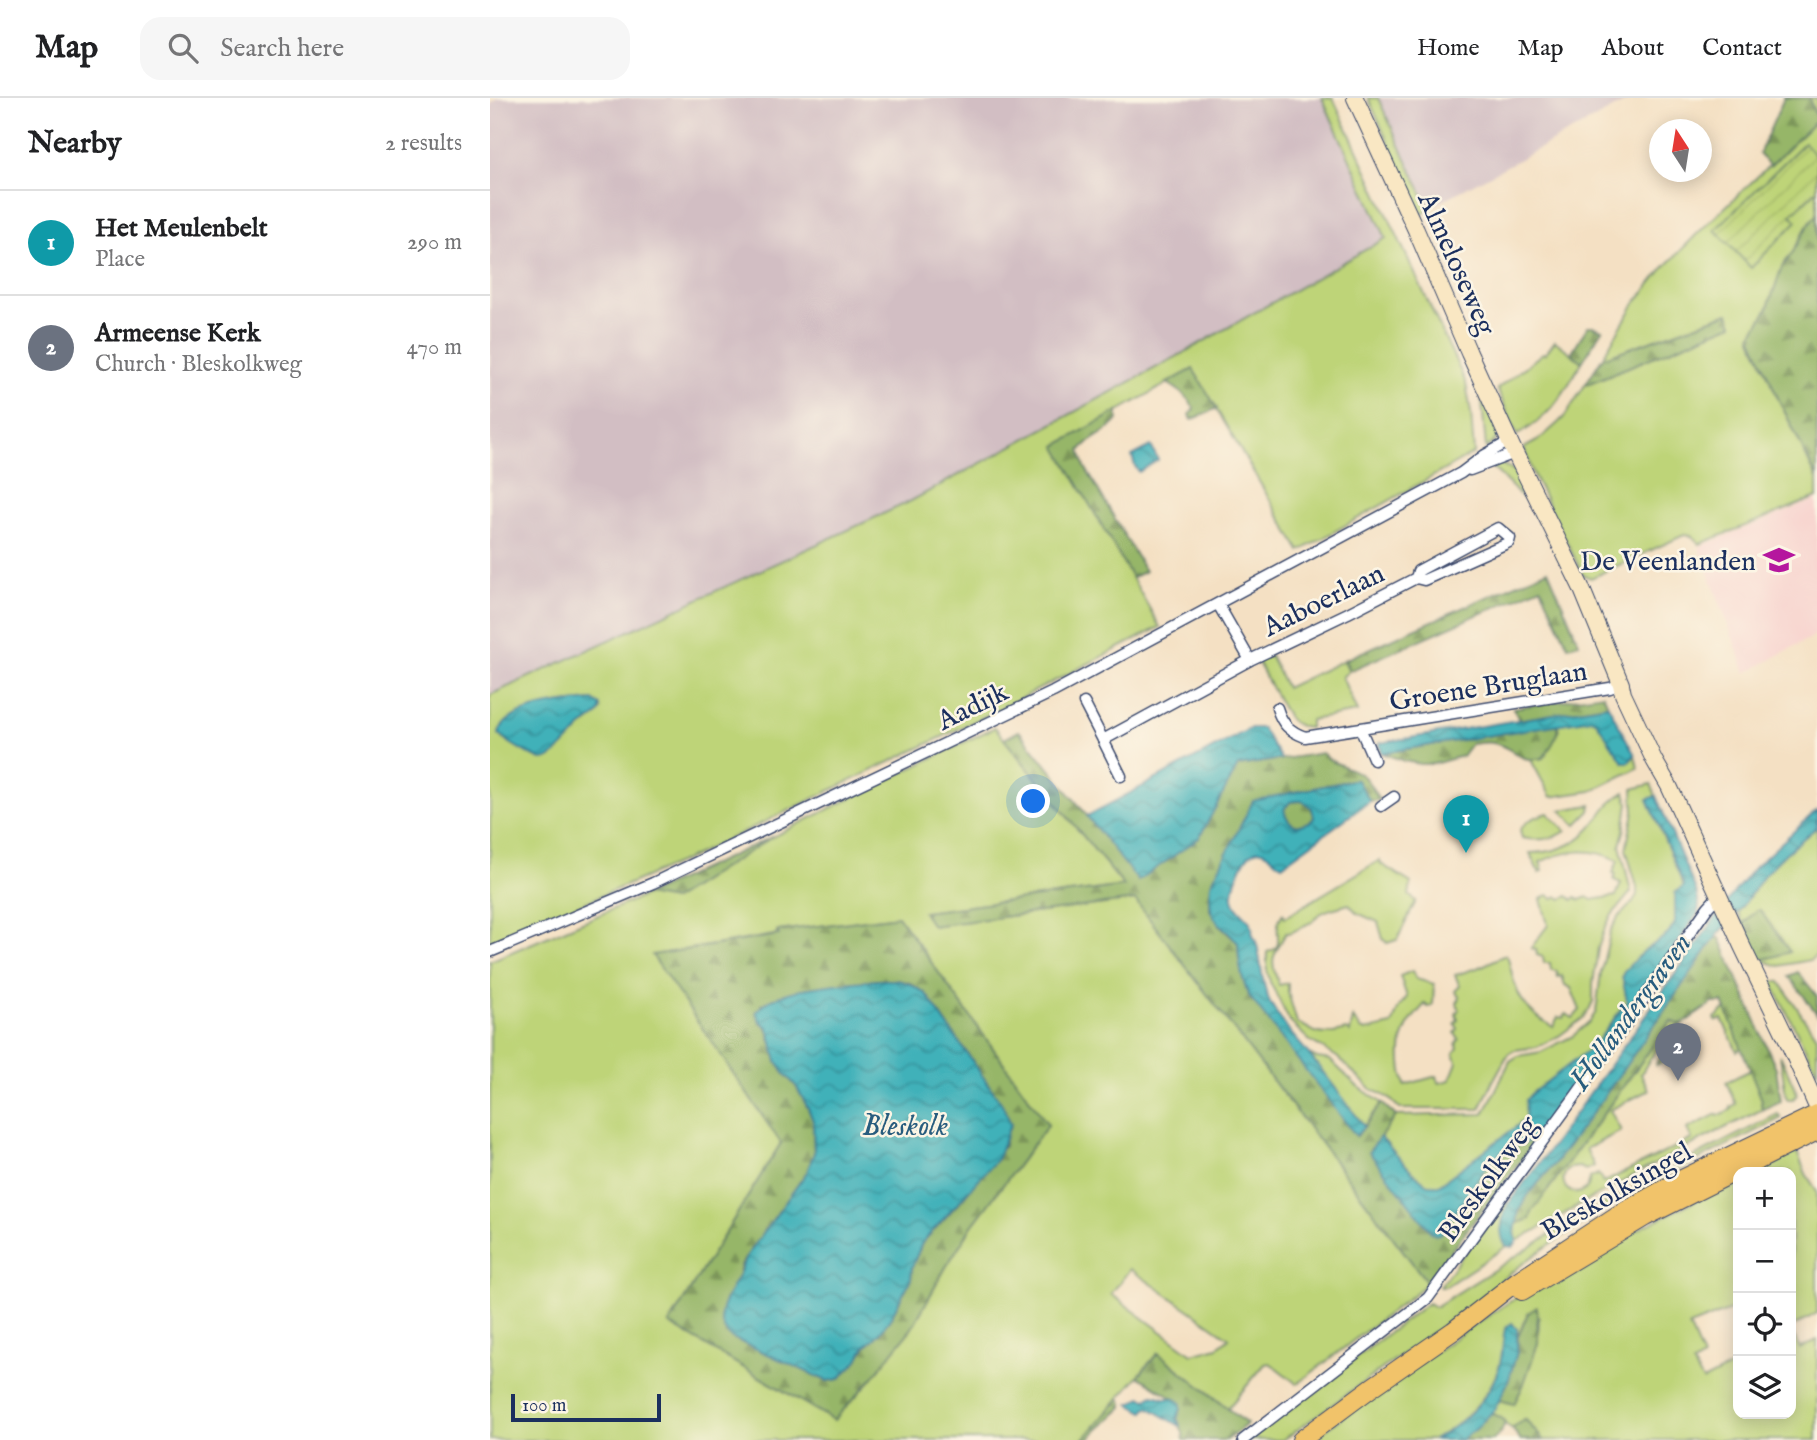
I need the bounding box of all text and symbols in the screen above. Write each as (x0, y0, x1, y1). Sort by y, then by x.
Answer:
search box (140, 17, 630, 80)
text: Map (35, 27, 98, 69)
icon: search (164, 29, 202, 67)
text: Search here (220, 32, 344, 65)
text: Home (1417, 33, 1480, 64)
text: Map (1518, 33, 1564, 64)
text: About (1602, 33, 1664, 64)
text: Contact (1702, 33, 1782, 64)
north arrow (1649, 119, 1712, 182)
text: Nearby (28, 125, 121, 163)
text: 2 results (385, 129, 462, 158)
street label: Almeloseweg (1408, 186, 1503, 342)
text: Het Meulenbelt (95, 212, 268, 245)
text: 1 (47, 228, 55, 257)
text: 290 m (407, 228, 462, 257)
text: Place (95, 245, 145, 274)
text: Armeense Kerk (95, 317, 261, 350)
text: 2 (46, 333, 56, 362)
text: 470 m (407, 333, 462, 362)
text: Church · Bleskolkweg (95, 350, 302, 379)
school or university icon: De Veenlanden (1762, 543, 1796, 577)
place label: De Veenlanden (1580, 545, 1756, 580)
street label: Aaboerlaan (1257, 557, 1391, 646)
street label: Groene Bruglaan (1387, 655, 1590, 720)
street label: Aadijk (931, 675, 1015, 740)
your location (1016, 784, 1050, 818)
pin: 1 (1443, 795, 1489, 853)
water label: Hollandergraven (1561, 926, 1701, 1099)
pin: 2 (1655, 1023, 1701, 1081)
water label: Bleskolk (862, 1108, 948, 1146)
street label: Bleskolkweg (1432, 1109, 1547, 1249)
street label: Bleskolksingel (1535, 1135, 1700, 1250)
map controls (1733, 1167, 1796, 1419)
button: + (1733, 1167, 1796, 1230)
button: − (1733, 1230, 1796, 1293)
button: locate (1733, 1293, 1796, 1356)
button: layers (1733, 1356, 1796, 1419)
scale bar (511, 1391, 662, 1423)
text: 100 m (522, 1394, 566, 1418)

